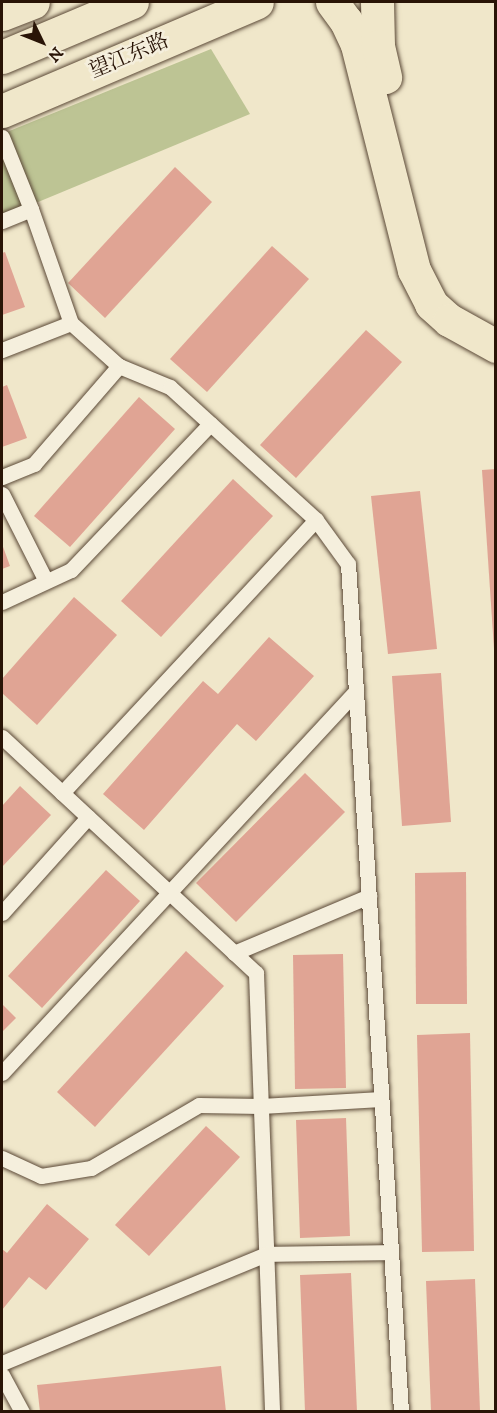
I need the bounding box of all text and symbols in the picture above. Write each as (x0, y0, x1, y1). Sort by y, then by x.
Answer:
north arrow (12, 12, 72, 72)
street label: 望江东路 (85, 28, 173, 84)
text: N (43, 43, 67, 66)

